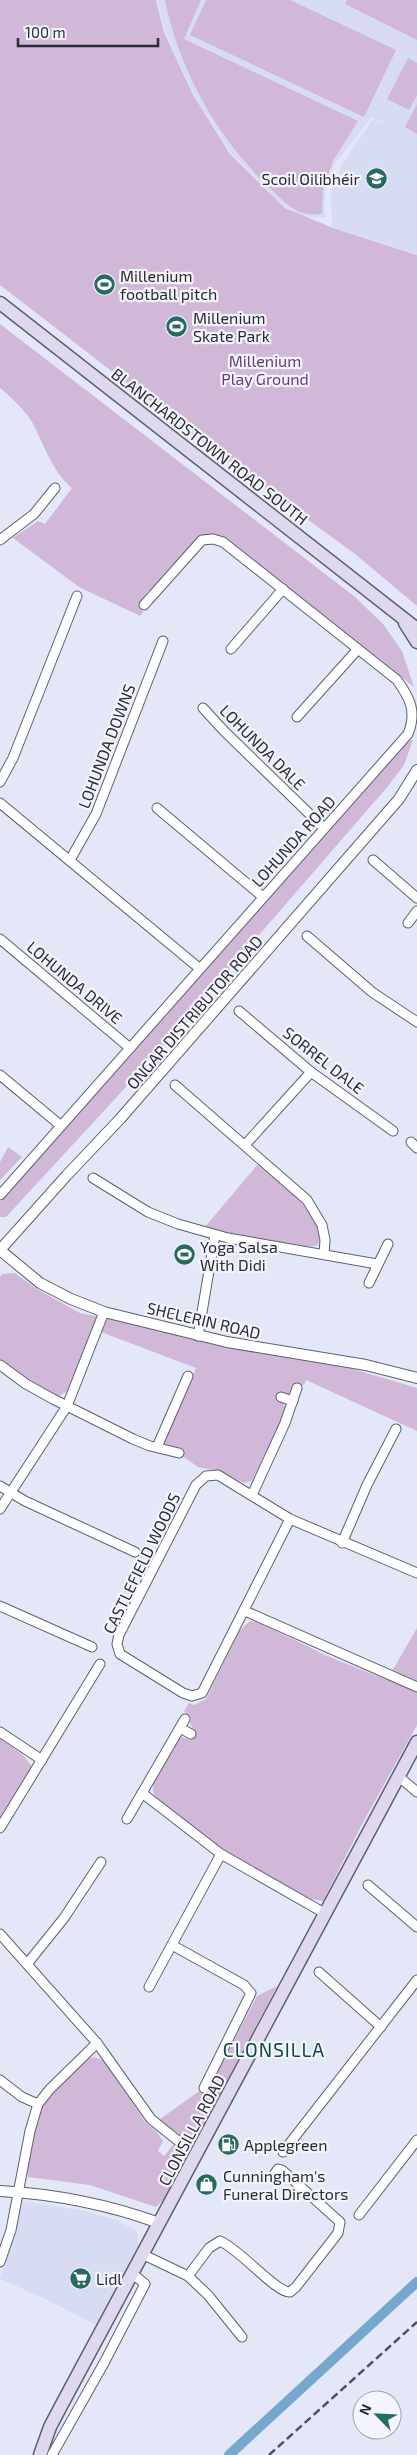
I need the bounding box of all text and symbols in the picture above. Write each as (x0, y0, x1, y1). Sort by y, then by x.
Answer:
scale bar (18, 15, 158, 47)
text: 100 m (25, 23, 66, 41)
school or university icon: Scoil Oilibhéir (364, 166, 388, 190)
place label: Scoil Oilibhéir (262, 169, 361, 188)
place label: Millenium football pitch (120, 266, 217, 303)
sports icon: Millenium football pitch (92, 272, 116, 296)
place label: Millenium Skate Park (193, 308, 270, 345)
sports icon: Millenium Skate Park (165, 314, 189, 338)
park label: Millenium Play Ground (221, 351, 309, 388)
street label: BLANCHARDSTOWN ROAD SOUTH (108, 364, 312, 528)
street label: LOHUNDA DOWNS (74, 681, 138, 811)
street label: LOHUNDA DALE (216, 700, 310, 794)
street label: LOHUNDA ROAD (247, 792, 339, 890)
street label: ONGAR DISTRIBUTOR ROAD (122, 931, 266, 1093)
street label: LOHUNDA DRIVE (24, 937, 126, 1027)
street label: SORREL DALE (280, 1022, 368, 1098)
place label: Yoga Salsa With Didi (200, 1237, 278, 1274)
sports icon: Yoga Salsa With Didi (172, 1243, 196, 1267)
street label: SHELERIN ROAD (145, 1298, 263, 1342)
street label: CASTLEFIELD WOODS (99, 1489, 183, 1637)
district label: CLONSILLA (223, 2038, 325, 2061)
street label: CLONSILLA ROAD (154, 2071, 228, 2189)
fuel station icon: Applegreen (216, 2132, 240, 2156)
place label: Applegreen (244, 2135, 327, 2154)
place label: Cunningham's Funeral Directors (223, 2166, 348, 2203)
shop icon: Cunningham's Funeral Directors (195, 2172, 219, 2196)
supermarket icon: Lidl (68, 2266, 92, 2290)
place label: Lidl (96, 2269, 122, 2288)
north arrow (352, 2390, 402, 2440)
text: N (355, 2401, 374, 2418)

